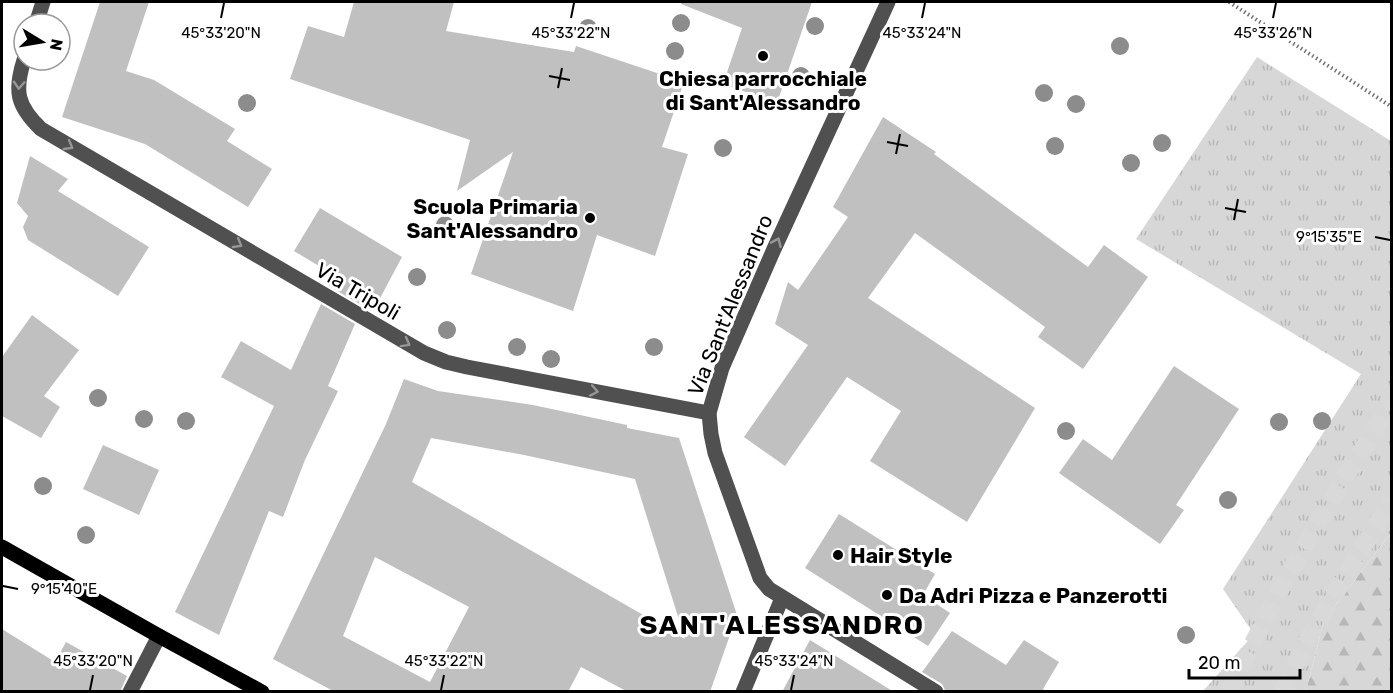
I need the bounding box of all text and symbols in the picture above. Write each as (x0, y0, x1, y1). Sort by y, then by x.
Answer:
north arrow (12, 12, 72, 72)
text: 45°33'20"N (181, 24, 261, 42)
text: 45°33'22"N (532, 24, 611, 42)
text: 45°33'24"N (882, 24, 962, 42)
text: 45°33'26"N (1234, 24, 1312, 42)
text: N (46, 37, 67, 52)
marker: Chiesa parrocchiale di Sant'Alessandro (756, 49, 770, 63)
place label: Chiesa parrocchiale di Sant'Alessandro (659, 66, 867, 115)
one-way arrow (13, 81, 26, 90)
one-way arrow (63, 138, 73, 150)
place label: Scuola Primaria Sant'Alessandro (407, 194, 578, 243)
marker: Scuola Primaria Sant'Alessandro (583, 211, 597, 225)
street label: Via Sant'Alessandro (682, 211, 778, 399)
text: 9°15'35"E (1296, 228, 1362, 246)
one-way arrow (232, 237, 242, 249)
one-way arrow (770, 237, 782, 248)
street label: Via Tripoli (311, 257, 405, 325)
one-way arrow (400, 336, 410, 347)
one-way arrow (588, 384, 598, 397)
place label: Hair Style (850, 543, 952, 568)
marker: Hair Style (831, 548, 845, 562)
text: 9°15'40"E (31, 580, 97, 598)
place label: Da Adri Pizza e Panzerotti (899, 583, 1167, 608)
marker: Da Adri Pizza e Panzerotti (880, 588, 894, 602)
district label: SANT'ALESSANDRO (640, 609, 924, 641)
scale bar (1189, 642, 1300, 680)
text: 45°33'20"N (53, 652, 133, 670)
text: 45°33'22"N (405, 652, 484, 670)
text: 45°33'24"N (754, 652, 834, 670)
text: 20 m (1198, 652, 1240, 674)

